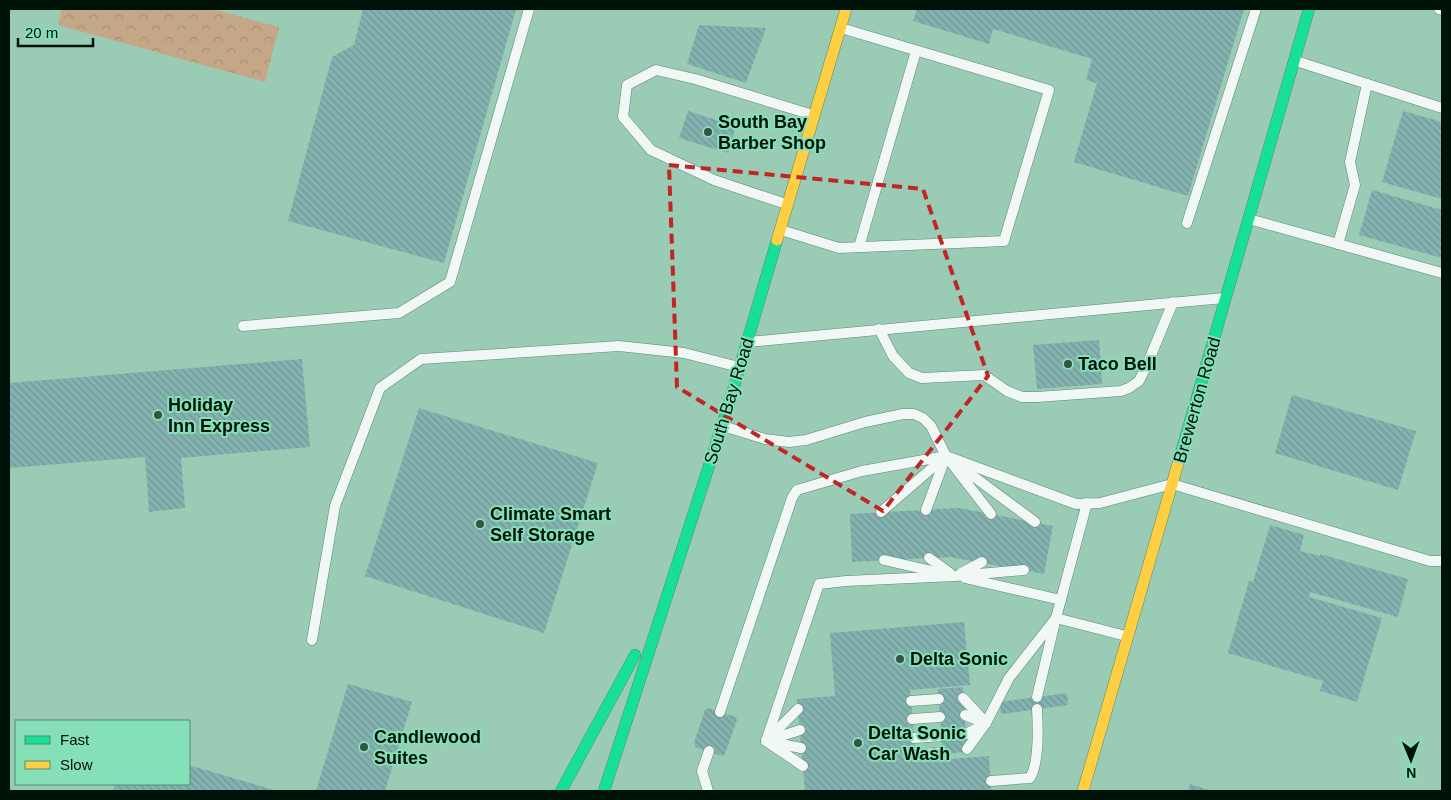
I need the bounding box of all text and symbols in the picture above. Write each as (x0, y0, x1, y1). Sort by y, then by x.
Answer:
scale bar (18, 15, 92, 47)
text: 20 m (25, 24, 58, 41)
place label: South Bay Barber Shop (718, 112, 826, 153)
marker: South Bay Barber Shop (702, 126, 714, 138)
street label: South Bay Road (700, 335, 758, 467)
street label: Brewerton Road (1169, 335, 1225, 465)
place label: Taco Bell (1078, 354, 1157, 374)
marker: Taco Bell (1062, 358, 1074, 370)
place label: Holiday Inn Express (168, 395, 270, 436)
marker: Holiday Inn Express (152, 409, 164, 421)
place label: Climate Smart Self Storage (490, 504, 611, 545)
marker: Climate Smart Self Storage (474, 518, 486, 530)
place label: Delta Sonic (910, 649, 1008, 669)
marker: Delta Sonic (894, 653, 906, 665)
legend (15, 720, 190, 785)
place label: Delta Sonic Car Wash (868, 723, 966, 764)
place label: Candlewood Suites (374, 727, 481, 768)
text: Fast (60, 731, 90, 748)
north arrow (1386, 735, 1436, 785)
marker: Delta Sonic Car Wash (852, 737, 864, 749)
marker: Candlewood Suites (358, 741, 370, 753)
text: Slow (60, 756, 93, 773)
text: N (1406, 765, 1416, 781)

